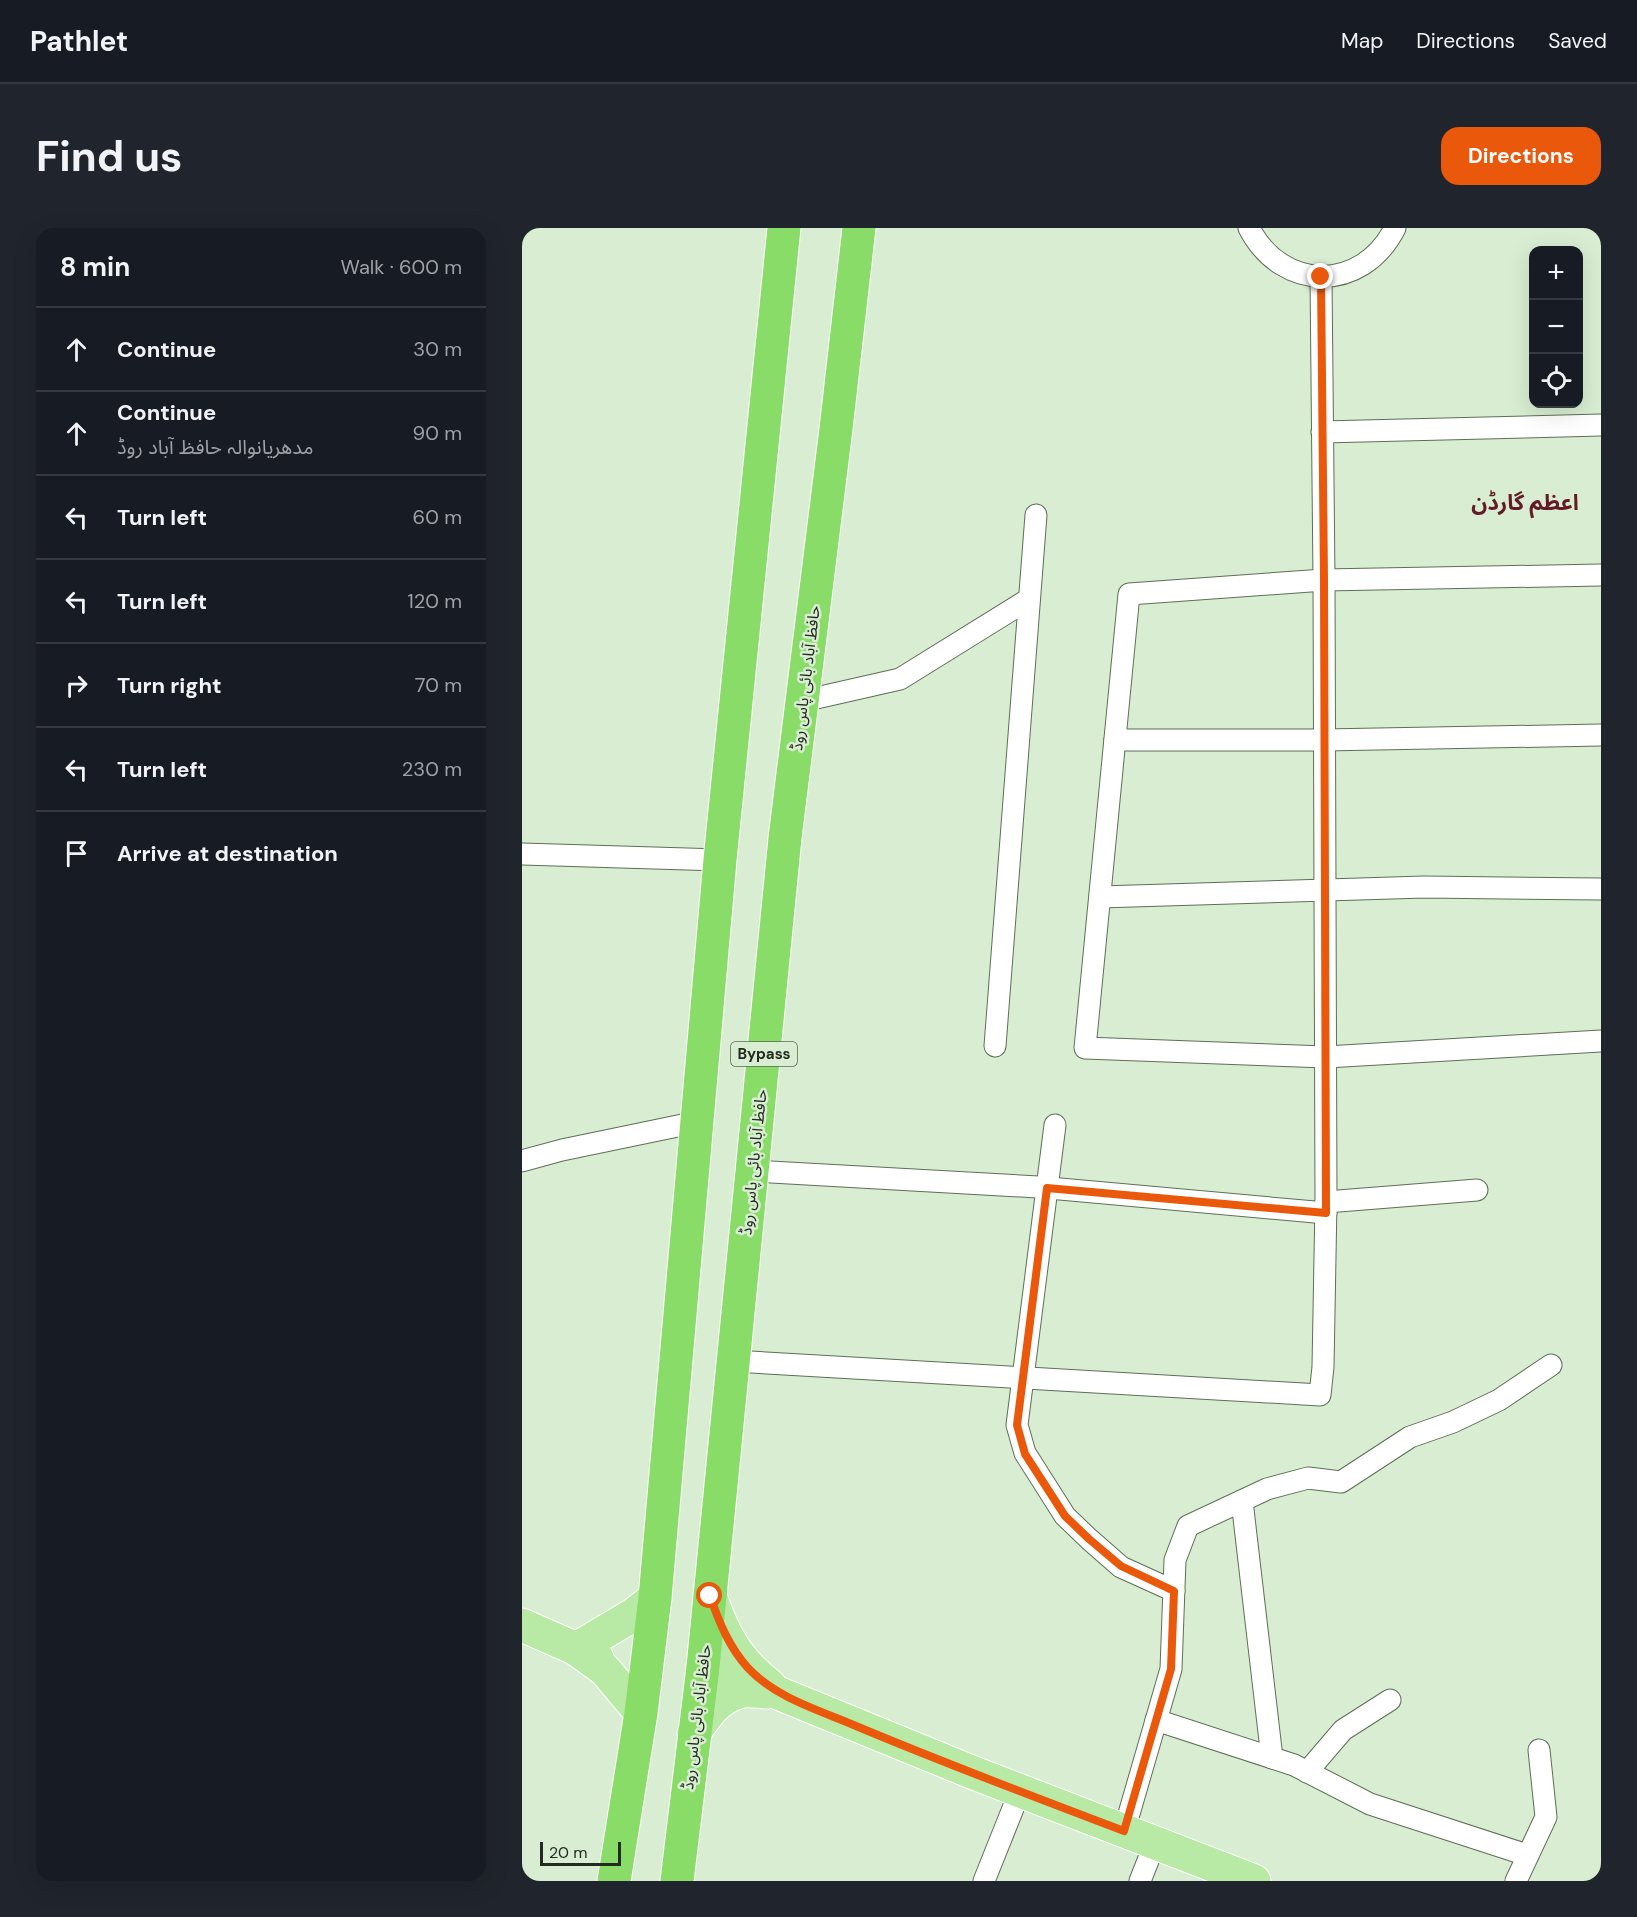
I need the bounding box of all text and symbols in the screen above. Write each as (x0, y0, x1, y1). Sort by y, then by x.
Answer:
text: Pathlet (30, 23, 128, 60)
text: Map (1341, 27, 1383, 55)
text: Directions (1416, 27, 1515, 55)
text: Saved (1548, 27, 1607, 55)
button: Directions (1441, 127, 1601, 185)
text: Find us (36, 129, 182, 184)
map controls (1529, 246, 1583, 408)
button: + (1529, 246, 1583, 300)
text: 8 min (60, 250, 130, 284)
text: Walk · 600 m (341, 254, 462, 280)
route end (1307, 263, 1333, 289)
button: − (1529, 300, 1583, 354)
icon: ahead (60, 333, 93, 366)
text: Continue (117, 335, 216, 364)
text: 30 m (413, 336, 462, 362)
button: locate (1529, 354, 1583, 408)
text: Continue (117, 398, 216, 427)
icon: ahead (60, 417, 93, 450)
text: 90 m (413, 420, 462, 446)
text: مدھریانوالہ حافظ آباد روڈ (117, 434, 313, 460)
district label: اعظم گارڈن (1471, 488, 1579, 519)
icon: left (60, 501, 93, 534)
text: Turn left (117, 503, 207, 532)
text: 60 m (413, 504, 462, 530)
icon: left (60, 585, 93, 618)
text: Turn left (117, 587, 207, 616)
text: 120 m (408, 588, 462, 614)
street label: حافظ آباد بائی پاس روڈ (786, 604, 825, 752)
icon: right (60, 669, 93, 702)
text: Turn right (117, 671, 222, 700)
text: 70 m (415, 672, 462, 698)
icon: left (60, 753, 93, 786)
text: Turn left (117, 755, 207, 784)
text: 230 m (402, 756, 462, 782)
icon: arrive (60, 837, 93, 870)
text: Arrive at destination (117, 839, 338, 868)
road number: Bypass (731, 1042, 797, 1066)
street label: حافظ آباد بائی پاس روڈ (735, 1088, 772, 1236)
route start (696, 1582, 722, 1608)
street label: حافظ آباد بائی پاس روڈ (677, 1643, 716, 1791)
scale bar (540, 1839, 621, 1866)
text: 20 m (549, 1842, 588, 1863)

